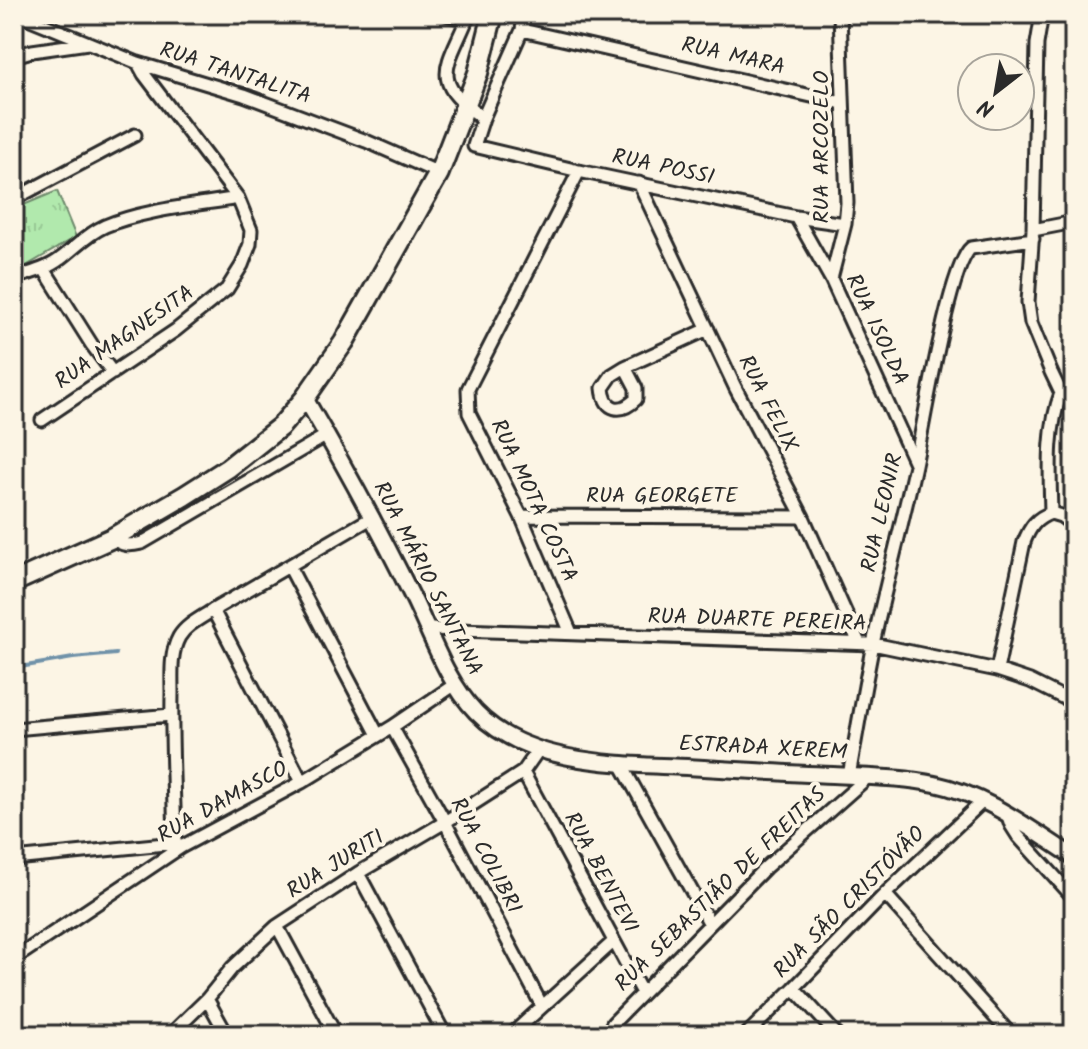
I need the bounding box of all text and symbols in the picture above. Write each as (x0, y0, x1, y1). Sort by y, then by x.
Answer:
street label: RUA MARA (678, 28, 788, 86)
street label: RUA TANTALITA (155, 33, 315, 115)
north arrow (956, 52, 1036, 132)
street label: RUA ARCOZELO (805, 70, 840, 224)
text: N (972, 88, 1002, 126)
street label: RUA POSSI (609, 140, 717, 196)
street label: RUA ISOLDA (835, 268, 917, 392)
street label: RUA MAGNESITA (48, 277, 202, 399)
street label: RUA FELIX (728, 349, 807, 459)
street label: RUA MOTA COSTA (480, 414, 586, 588)
street label: RUA LEONIR (852, 450, 914, 576)
street label: RUA MÁRIO SANTANA (363, 476, 491, 682)
street label: RUA GEORGETE (586, 479, 739, 514)
street label: RUA DUARTE PEREIRA (647, 600, 867, 642)
street label: ESTRADA XEREM (678, 727, 849, 771)
street label: RUA DAMASCO (151, 752, 295, 853)
street label: RUA SEBASTIÃO DE FREITAS (607, 779, 835, 1001)
street label: RUA COLIBRI (440, 792, 530, 920)
street label: RUA BENTEVI (553, 806, 647, 940)
street label: RUA SÃO CRISTÓVÃO (766, 818, 935, 987)
street label: RUA JURITI (280, 821, 392, 909)

